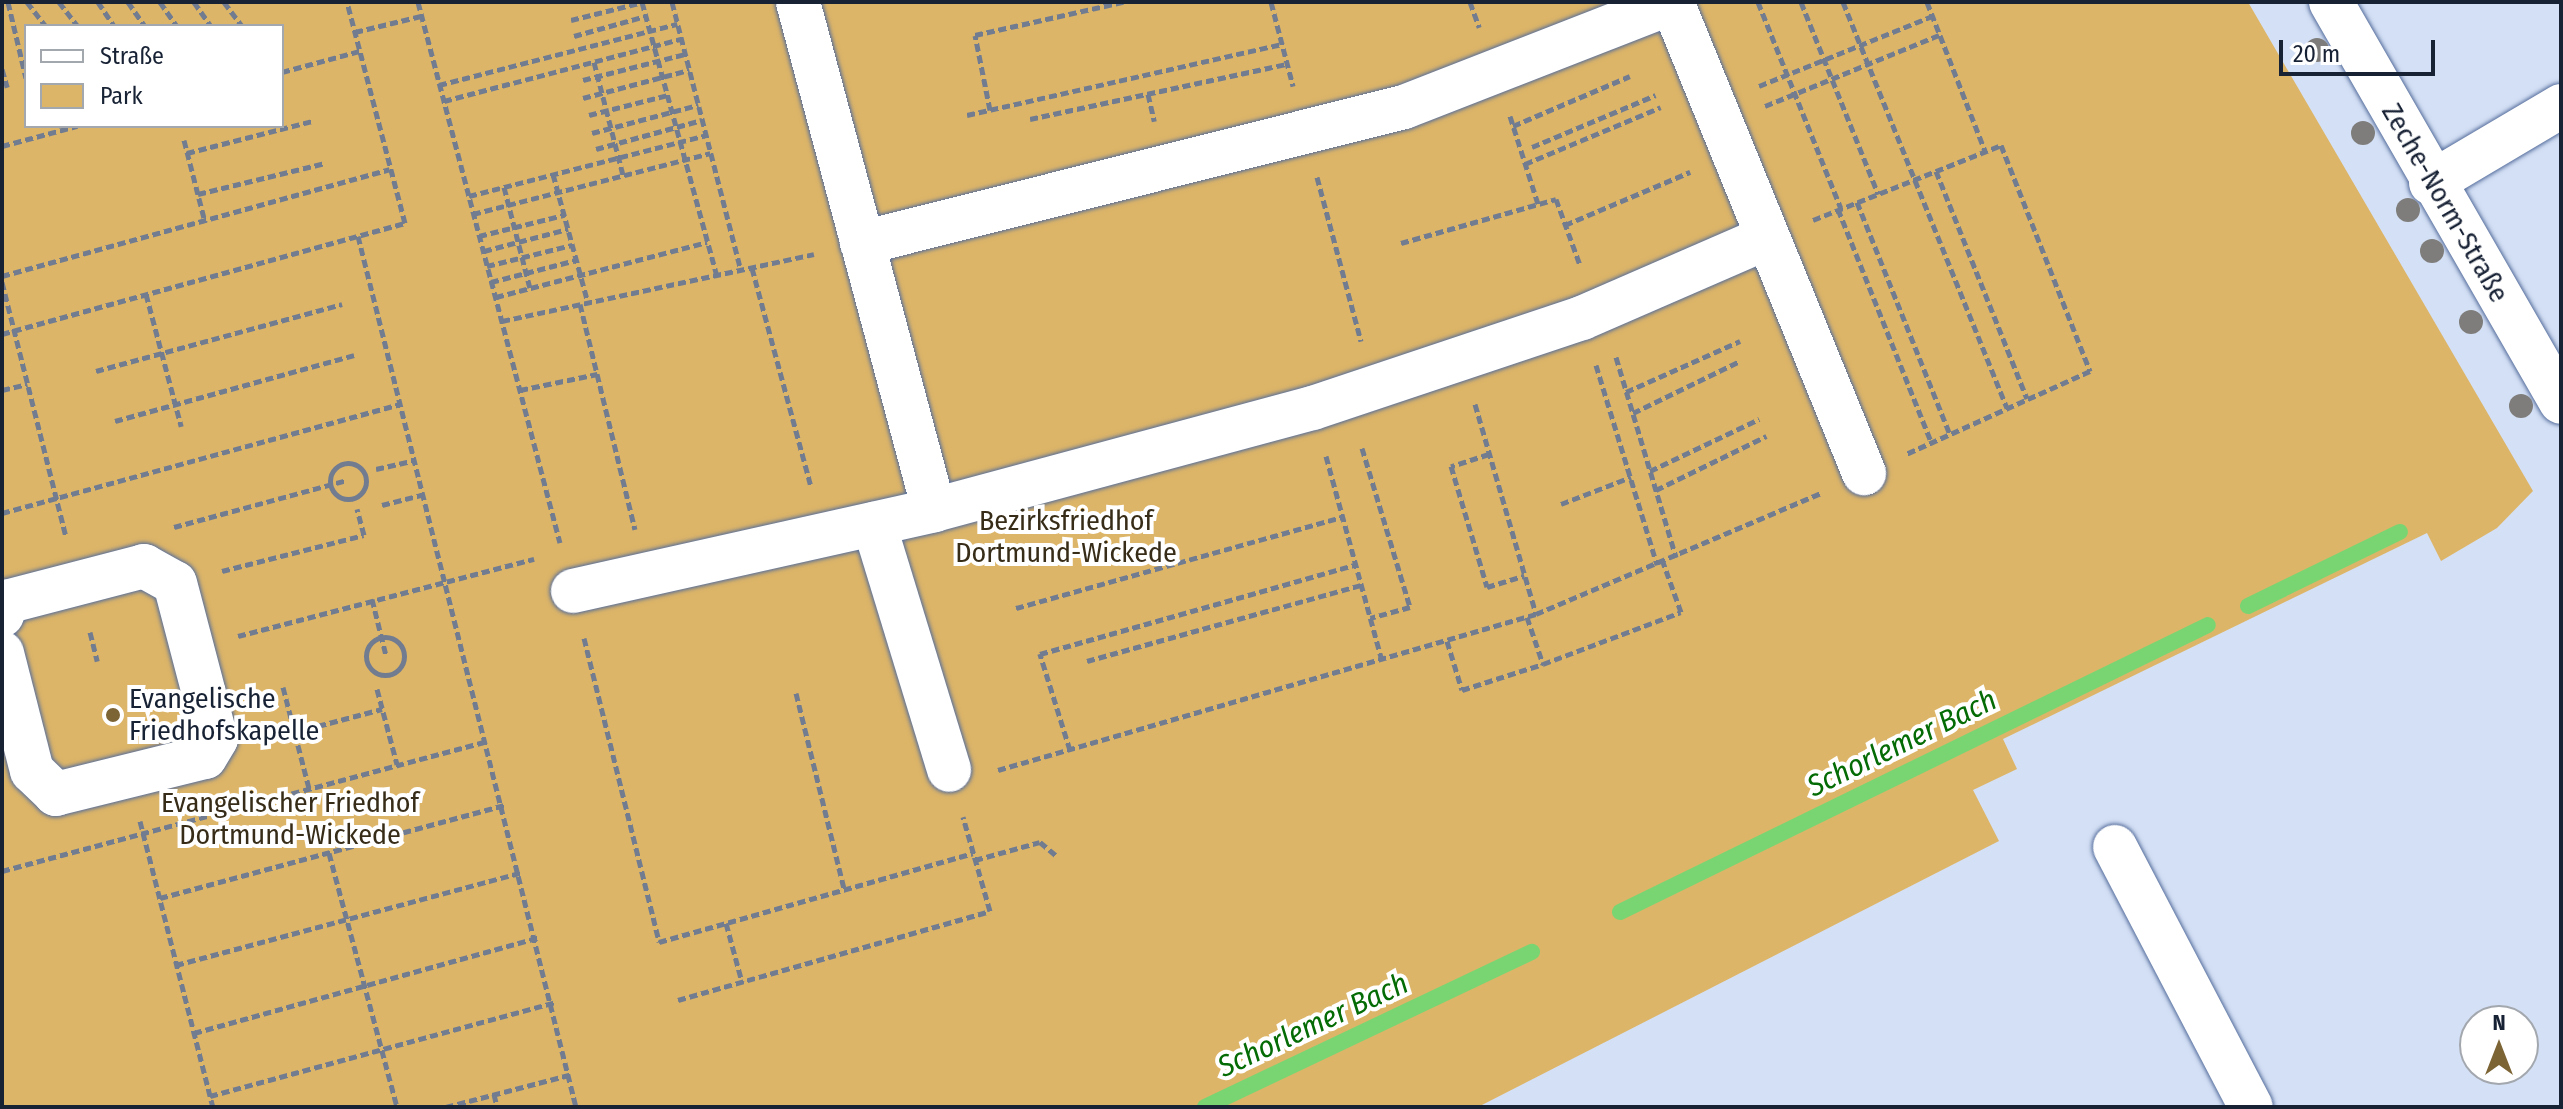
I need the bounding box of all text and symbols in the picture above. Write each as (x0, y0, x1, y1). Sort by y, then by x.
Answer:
legend (24, 24, 284, 128)
scale bar (2283, 24, 2439, 74)
text: 20 m (2293, 40, 2340, 68)
text: Straße (100, 42, 164, 70)
text: Park (100, 82, 143, 110)
street label: Zeche-Norm-Straße (2374, 98, 2516, 308)
park label: Bezirksfriedhof Dortmund-Wickede (955, 504, 1177, 570)
place label: Evangelische Friedhofskapelle (129, 682, 319, 748)
water label: Schorlemer Bach (1801, 682, 2003, 804)
marker: Evangelische Friedhofskapelle (104, 706, 122, 724)
park label: Evangelischer Friedhof Dortmund-Wickede (161, 786, 419, 852)
water label: Schorlemer Bach (1212, 965, 1414, 1085)
north arrow (2459, 1005, 2539, 1085)
text: N (2492, 1009, 2506, 1036)

